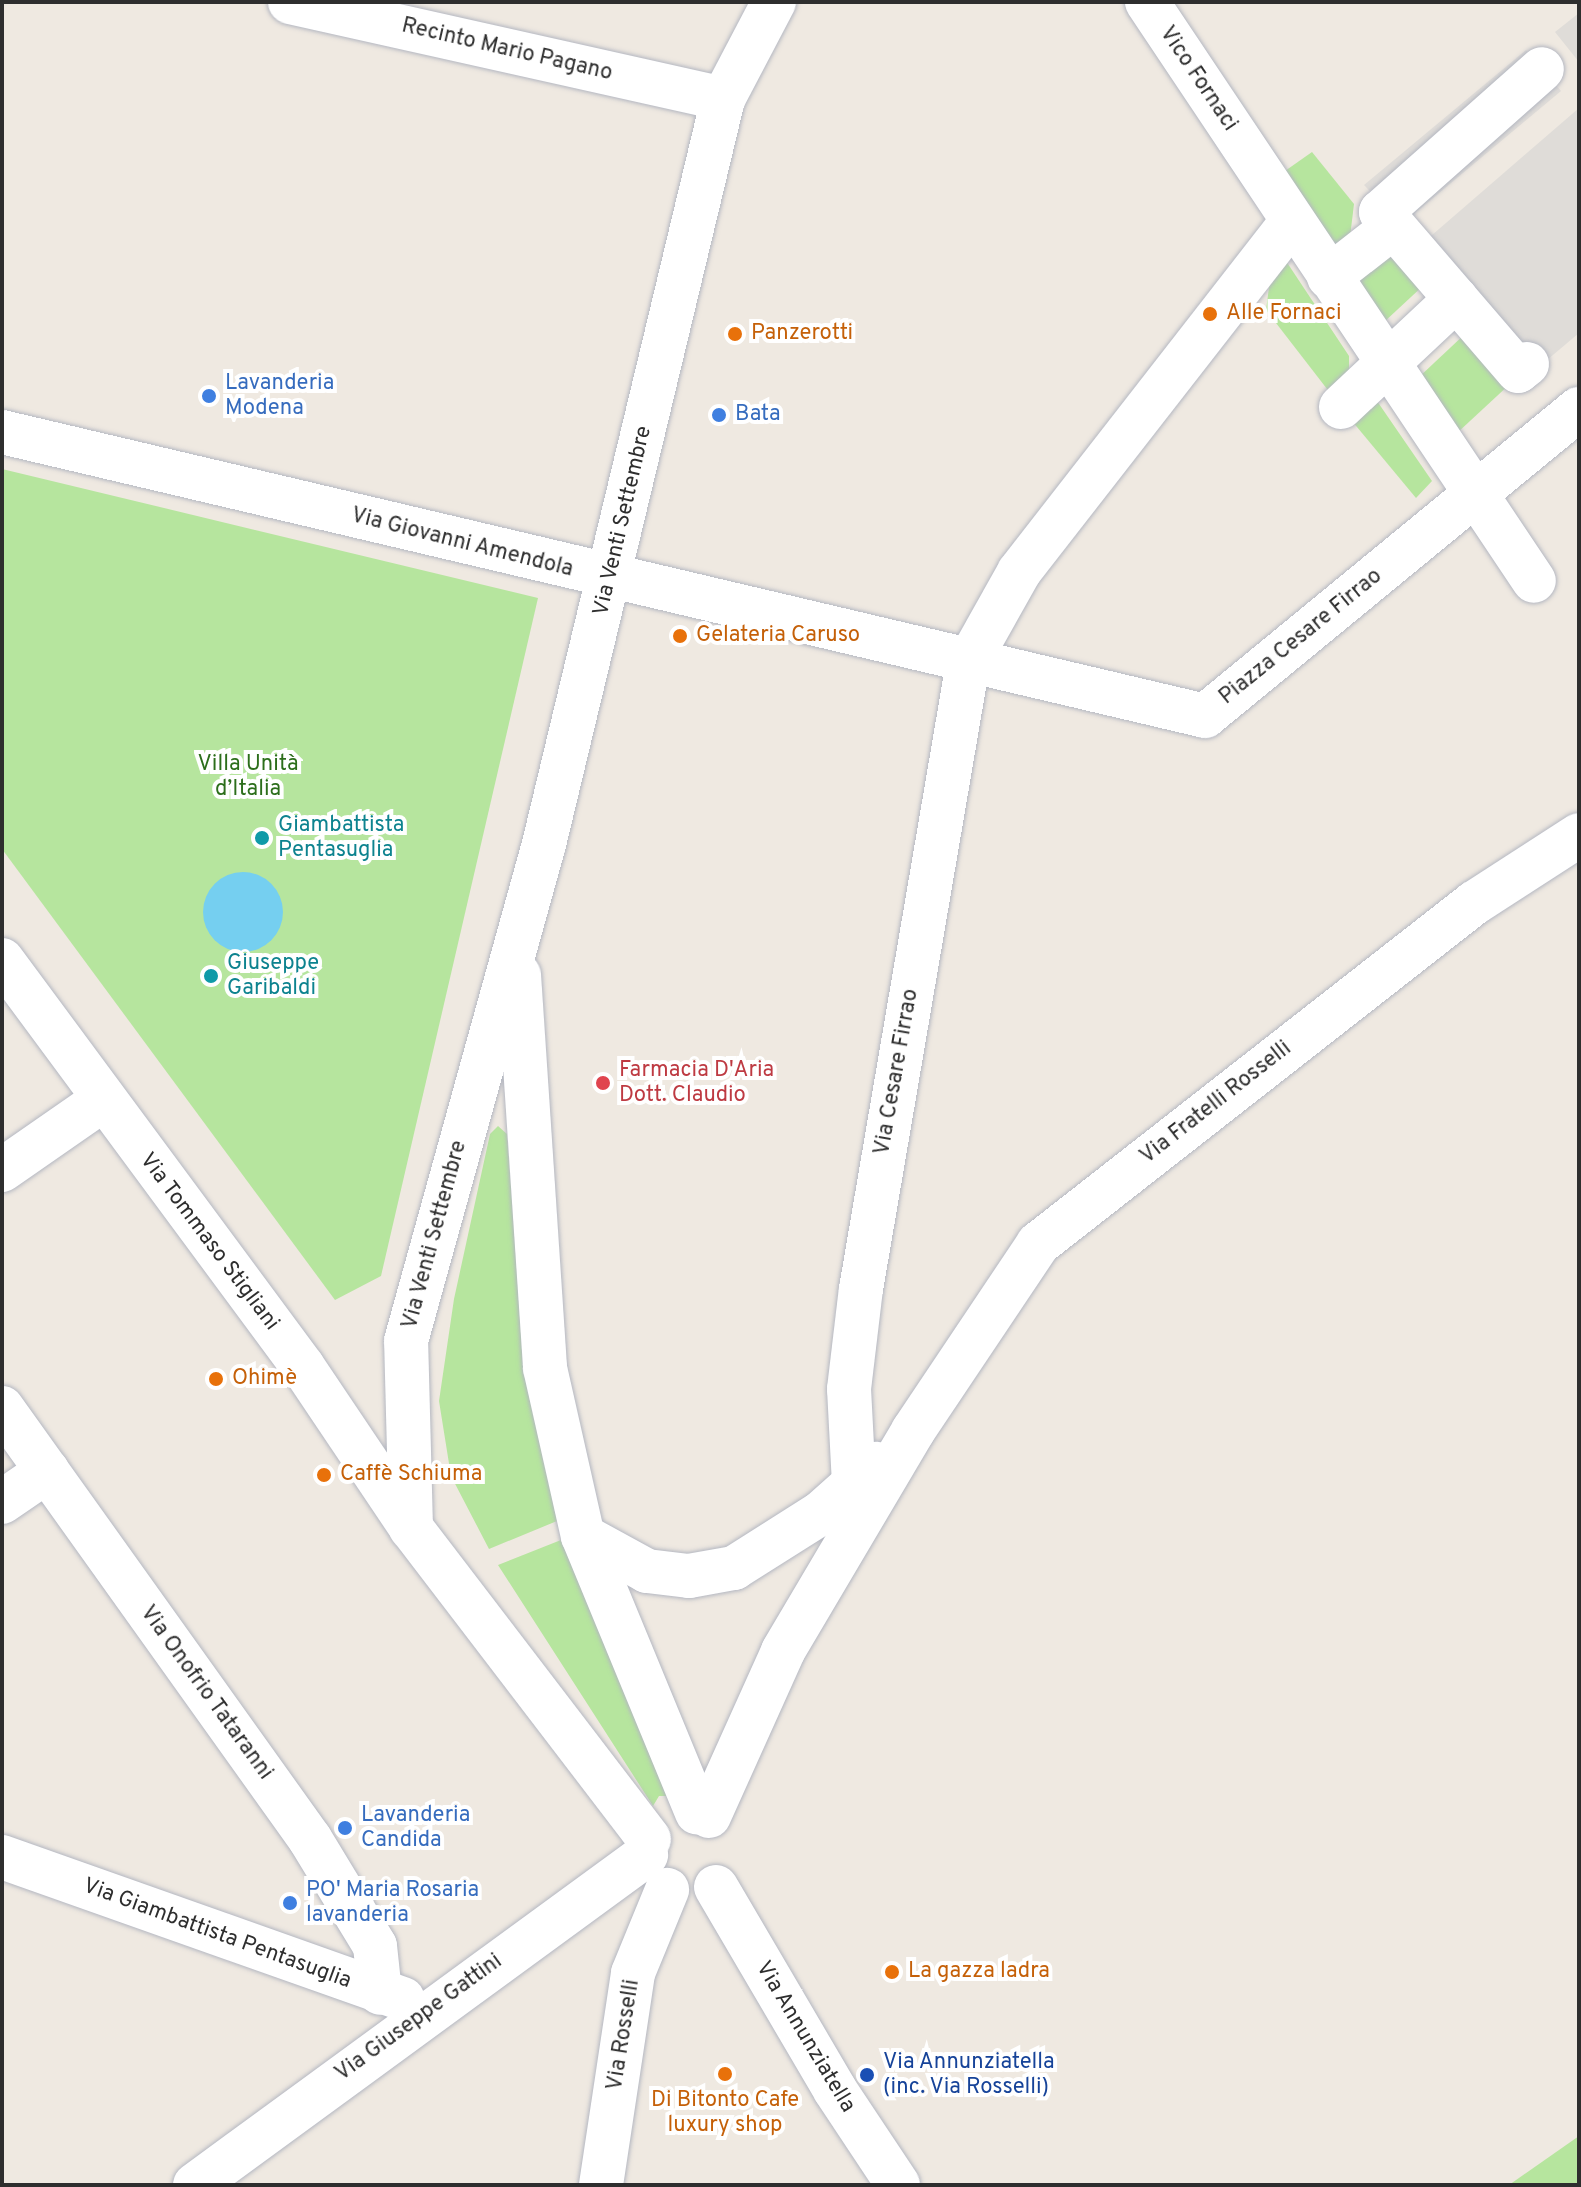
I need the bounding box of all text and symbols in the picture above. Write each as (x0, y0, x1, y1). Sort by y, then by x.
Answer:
street label: Recinto Mario Pagano (399, 13, 615, 87)
street label: Vico Fornaci (1153, 22, 1243, 136)
place label: Alle Fornaci (1226, 301, 1342, 327)
marker: Alle Fornaci (1201, 305, 1219, 323)
place label: Panzerotti (751, 321, 853, 347)
marker: Panzerotti (726, 325, 744, 343)
place label: Lavanderia Modena (225, 370, 334, 422)
marker: Lavanderia Modena (200, 387, 218, 405)
place label: Bata (735, 402, 781, 428)
marker: Bata (710, 406, 728, 424)
street label: Via Venti Settembre (588, 423, 658, 619)
street label: Via Giovanni Amendola (348, 503, 576, 583)
street label: Piazza Cesare Firrao (1214, 563, 1388, 711)
place label: Gelateria Caruso (696, 623, 860, 649)
marker: Gelateria Caruso (671, 627, 689, 645)
park label: Villa Unità d’Italia (197, 751, 299, 802)
place label: Giambattista Pentasuglia (278, 812, 404, 864)
marker: Giambattista Pentasuglia (253, 829, 271, 847)
place label: Giuseppe Garibaldi (227, 950, 319, 1002)
marker: Giuseppe Garibaldi (202, 967, 220, 985)
street label: Via Cesare Firrao (869, 987, 925, 1157)
street label: Via Fratelli Rosselli (1135, 1036, 1297, 1170)
place label: Farmacia D'Aria Dott. Claudio (619, 1057, 774, 1108)
marker: Farmacia D'Aria Dott. Claudio (594, 1074, 612, 1092)
street label: Via Venti Settembre (397, 1137, 473, 1333)
street label: Via Tommaso Stigliani (133, 1148, 285, 1336)
place label: Ohimè (232, 1366, 297, 1392)
marker: Ohimè (207, 1370, 225, 1388)
place label: Caffè Schiuma (340, 1462, 482, 1488)
marker: Caffè Schiuma (315, 1466, 333, 1484)
street label: Via Onofrio Tataranni (134, 1600, 278, 1786)
place label: Lavanderia Candida (361, 1802, 470, 1854)
marker: Lavanderia Candida (336, 1819, 354, 1837)
street label: Via Giambattista Pentasuglia (79, 1873, 355, 1995)
place label: PO' Maria Rosaria lavanderia (306, 1877, 479, 1928)
marker: PO' Maria Rosaria lavanderia (281, 1894, 299, 1912)
street label: Via Giuseppe Gattini (330, 1949, 508, 2087)
street label: Via Annunziatella (749, 1956, 861, 2118)
place label: La gazza ladra (908, 1959, 1050, 1985)
marker: La gazza ladra (883, 1963, 901, 1981)
street label: Via Rosselli (602, 1978, 646, 2092)
place label: Via Annunziatella (inc. Via Rosselli) (883, 2049, 1056, 2100)
marker: Di Bitonto Cafe luxury shop (716, 2065, 734, 2083)
marker: Via Annunziatella (inc. Via Rosselli) (858, 2066, 876, 2084)
place label: Di Bitonto Cafe luxury shop (651, 2087, 799, 2138)

